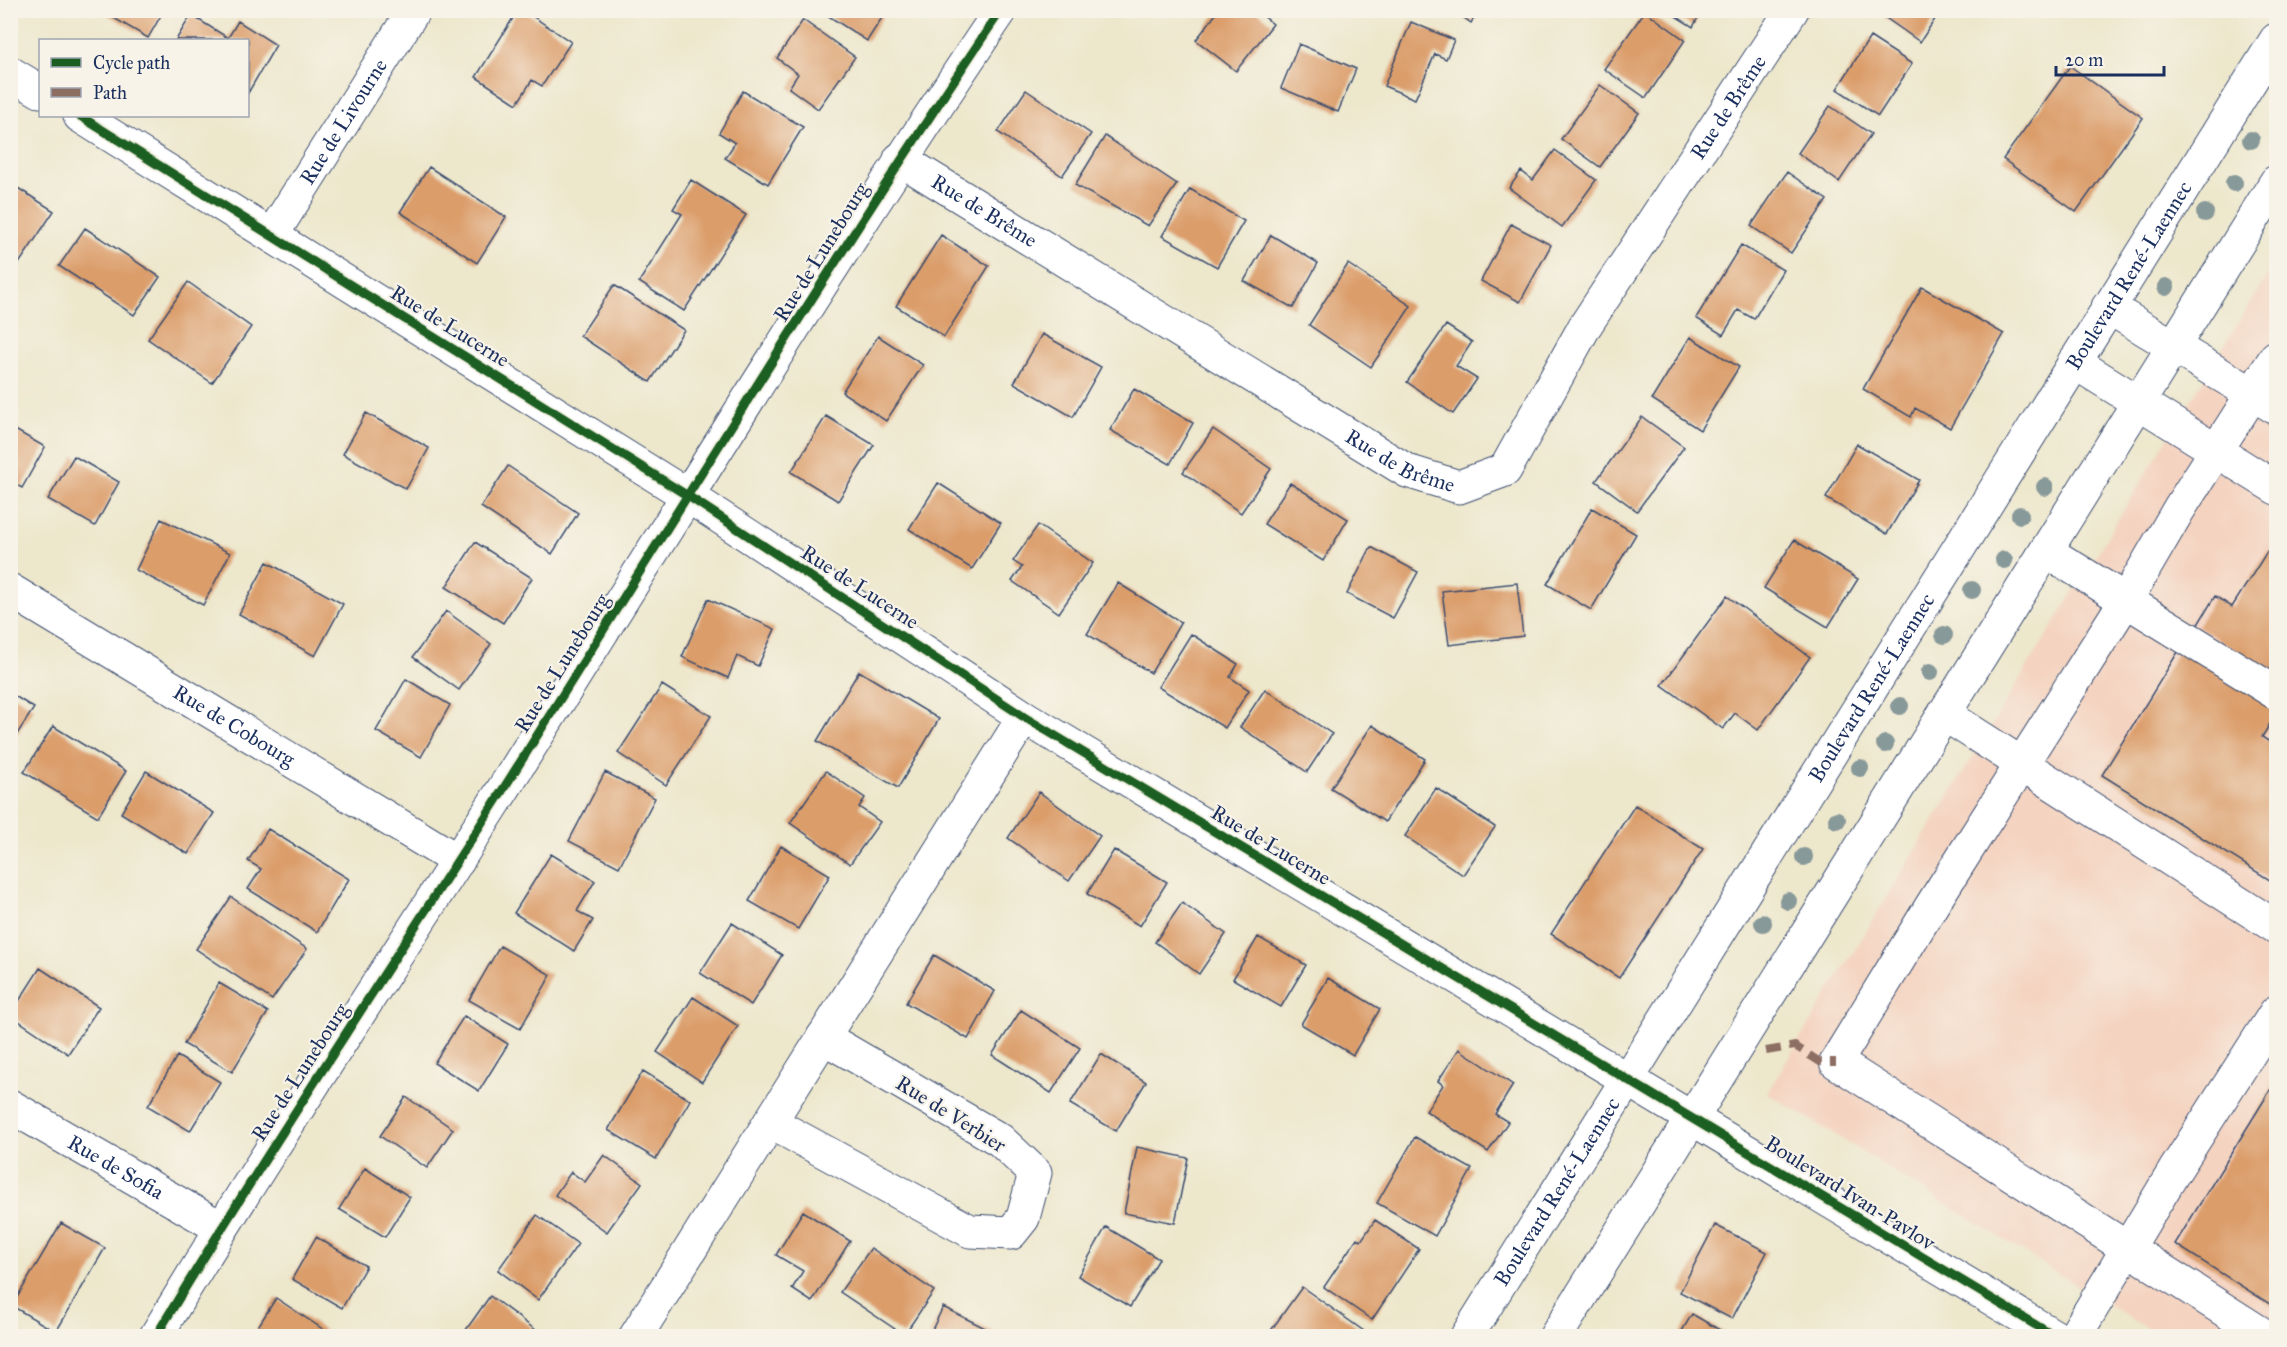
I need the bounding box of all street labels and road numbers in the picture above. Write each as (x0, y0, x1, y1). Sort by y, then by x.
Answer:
street label: Rue de Brême (1685, 50, 1772, 164)
street label: Rue de Livourne (294, 54, 393, 189)
street label: Rue de Brême (927, 168, 1042, 253)
street label: Boulevard René-Laennec (2060, 176, 2198, 375)
street label: Rue de Lunebourg (768, 177, 874, 327)
street label: Rue de Lucerne (386, 279, 514, 373)
street label: Rue de Brême (1341, 423, 1458, 498)
street label: Rue de Lucerne (796, 539, 924, 635)
street label: Rue de Lunebourg (509, 588, 615, 738)
street label: Boulevard René-Laennec (1803, 589, 1940, 787)
street label: Rue de Cobourg (168, 679, 300, 772)
street label: Rue de Lucerne (1206, 799, 1336, 891)
street label: Rue de Lunebourg (246, 998, 354, 1146)
street label: Rue de Verbier (891, 1070, 1011, 1158)
street label: Boulevard René-Laennec (1488, 1093, 1626, 1291)
street label: Rue de Sofia (63, 1129, 168, 1205)
street label: Boulevard Ivan-Pavlov (1760, 1130, 1941, 1256)

